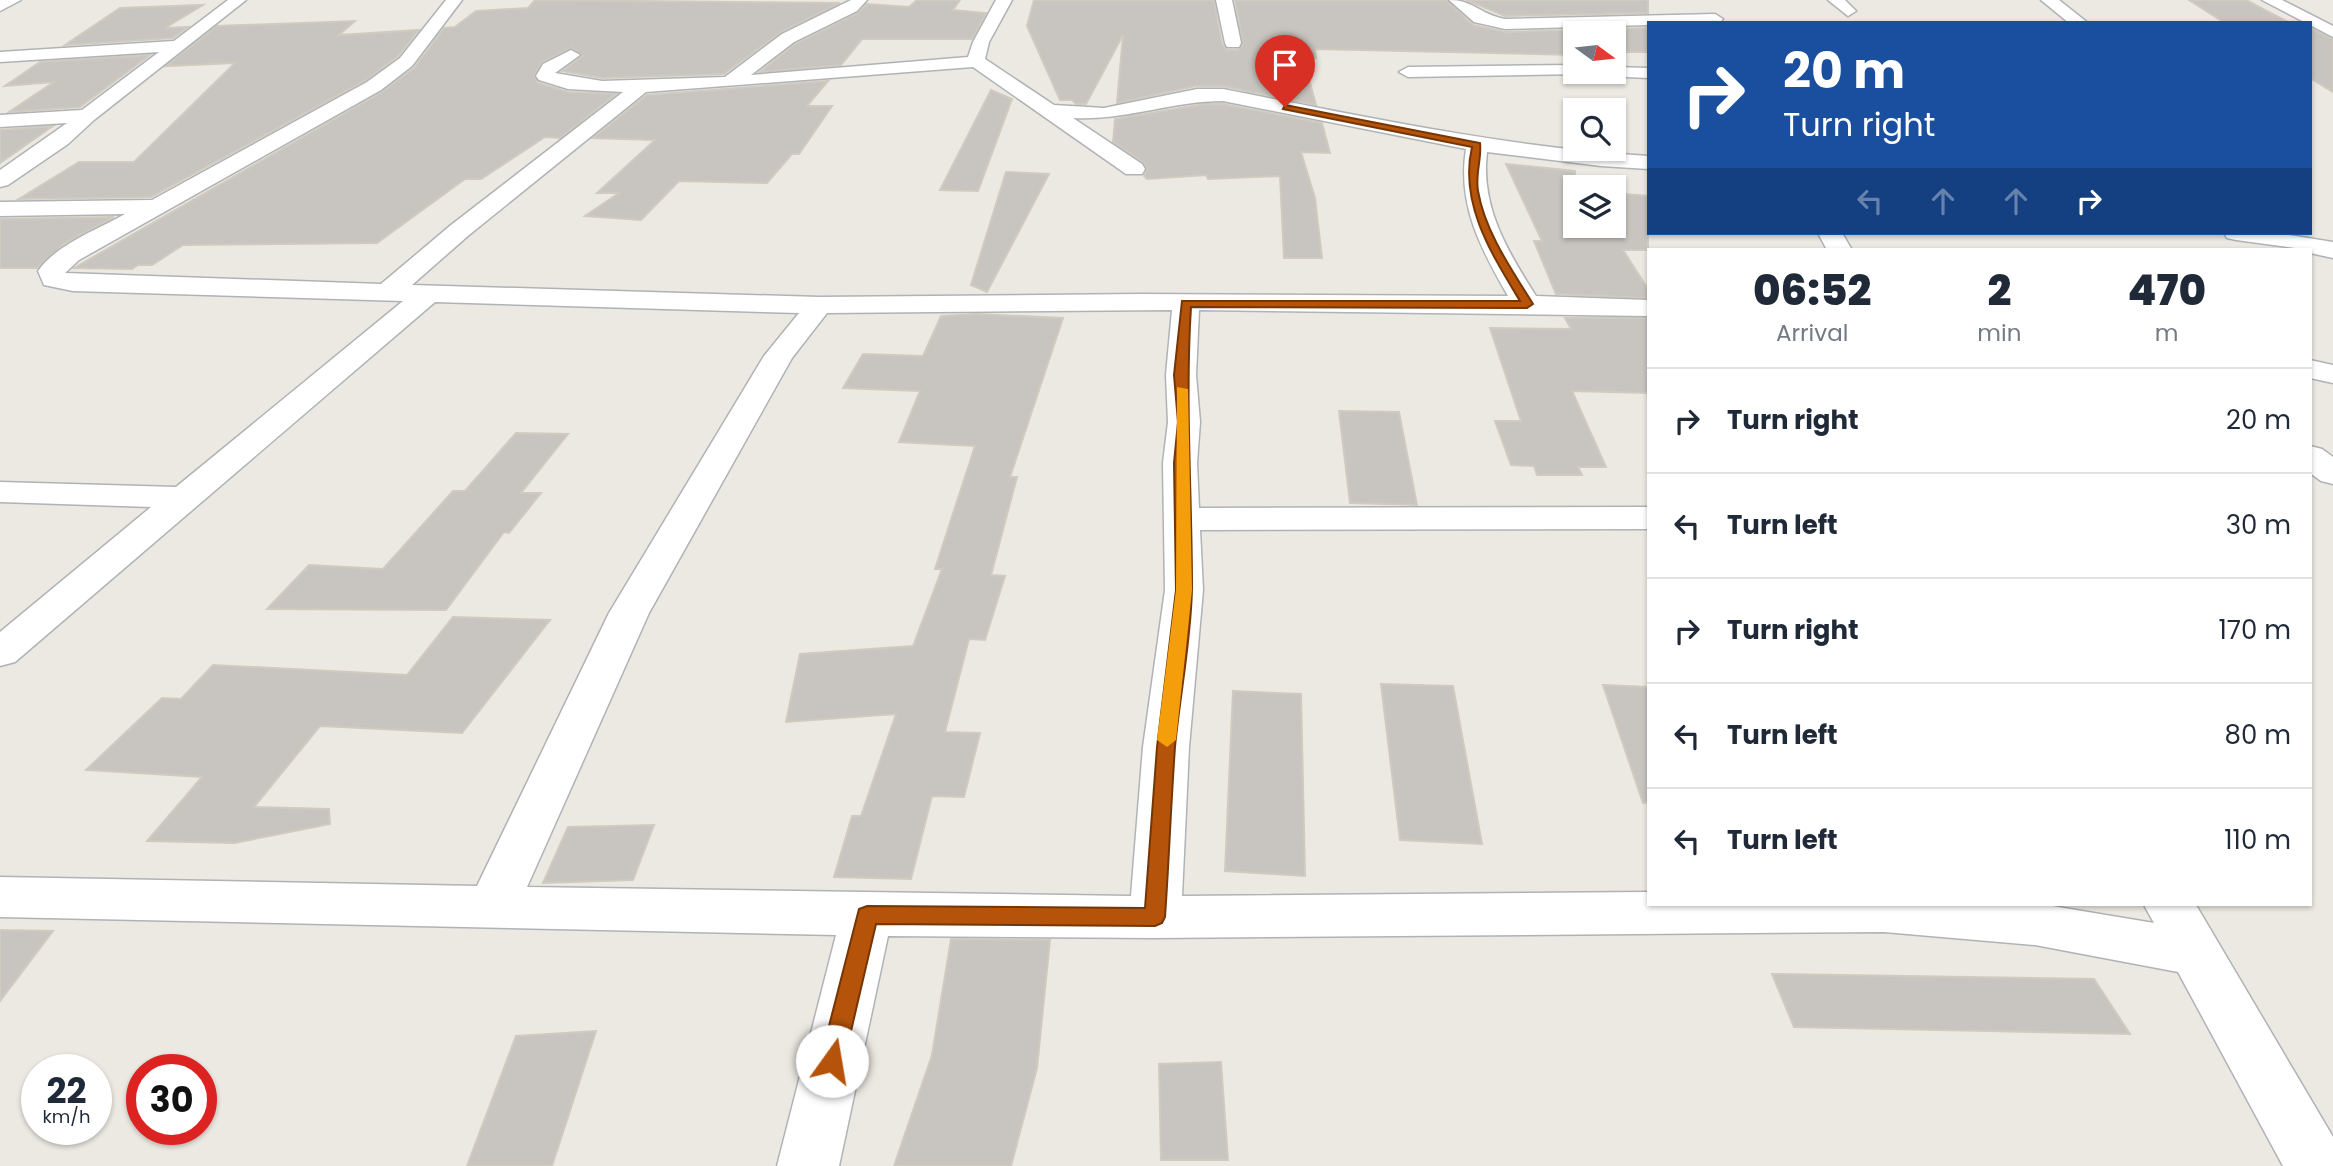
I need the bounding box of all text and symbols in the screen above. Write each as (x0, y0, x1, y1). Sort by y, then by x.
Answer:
north arrow (1563, 21, 1626, 84)
map controls (1563, 21, 1626, 238)
pin (1255, 35, 1315, 107)
text: 20 m (1783, 37, 1905, 105)
icon: arrive (1266, 46, 1304, 84)
icon: right (1668, 49, 1759, 140)
button: search (1563, 98, 1626, 161)
text: Turn right (1783, 102, 1935, 147)
button: layers (1563, 175, 1626, 238)
icon: left (1851, 182, 1889, 220)
icon: ahead (1924, 182, 1962, 220)
icon: ahead (1997, 182, 2035, 220)
icon: right (2070, 182, 2108, 220)
text: 06:52 (1753, 261, 1871, 320)
text: 2 (1987, 261, 2011, 320)
text: 470 (2127, 261, 2206, 320)
text: Arrival (1776, 317, 1848, 349)
text: min (1977, 317, 2021, 349)
text: m (2155, 317, 2179, 349)
icon: right (1668, 402, 1706, 440)
text: Turn right (1727, 402, 1859, 438)
text: 20 m (2226, 402, 2291, 438)
icon: left (1668, 507, 1706, 545)
text: Turn left (1727, 507, 1838, 543)
text: 30 m (2226, 507, 2291, 543)
icon: right (1668, 612, 1706, 650)
text: Turn right (1727, 612, 1859, 648)
text: 170 m (2218, 612, 2291, 648)
icon: left (1668, 717, 1706, 755)
text: Turn left (1727, 717, 1838, 753)
text: 80 m (2225, 717, 2291, 753)
icon: left (1668, 822, 1706, 860)
text: Turn left (1727, 822, 1838, 858)
text: 110 m (2224, 822, 2291, 858)
position arrow (795, 1024, 869, 1098)
speed limit sign: 30 (126, 1054, 217, 1145)
text: 22 (47, 1066, 86, 1115)
text: km/h (43, 1104, 90, 1129)

